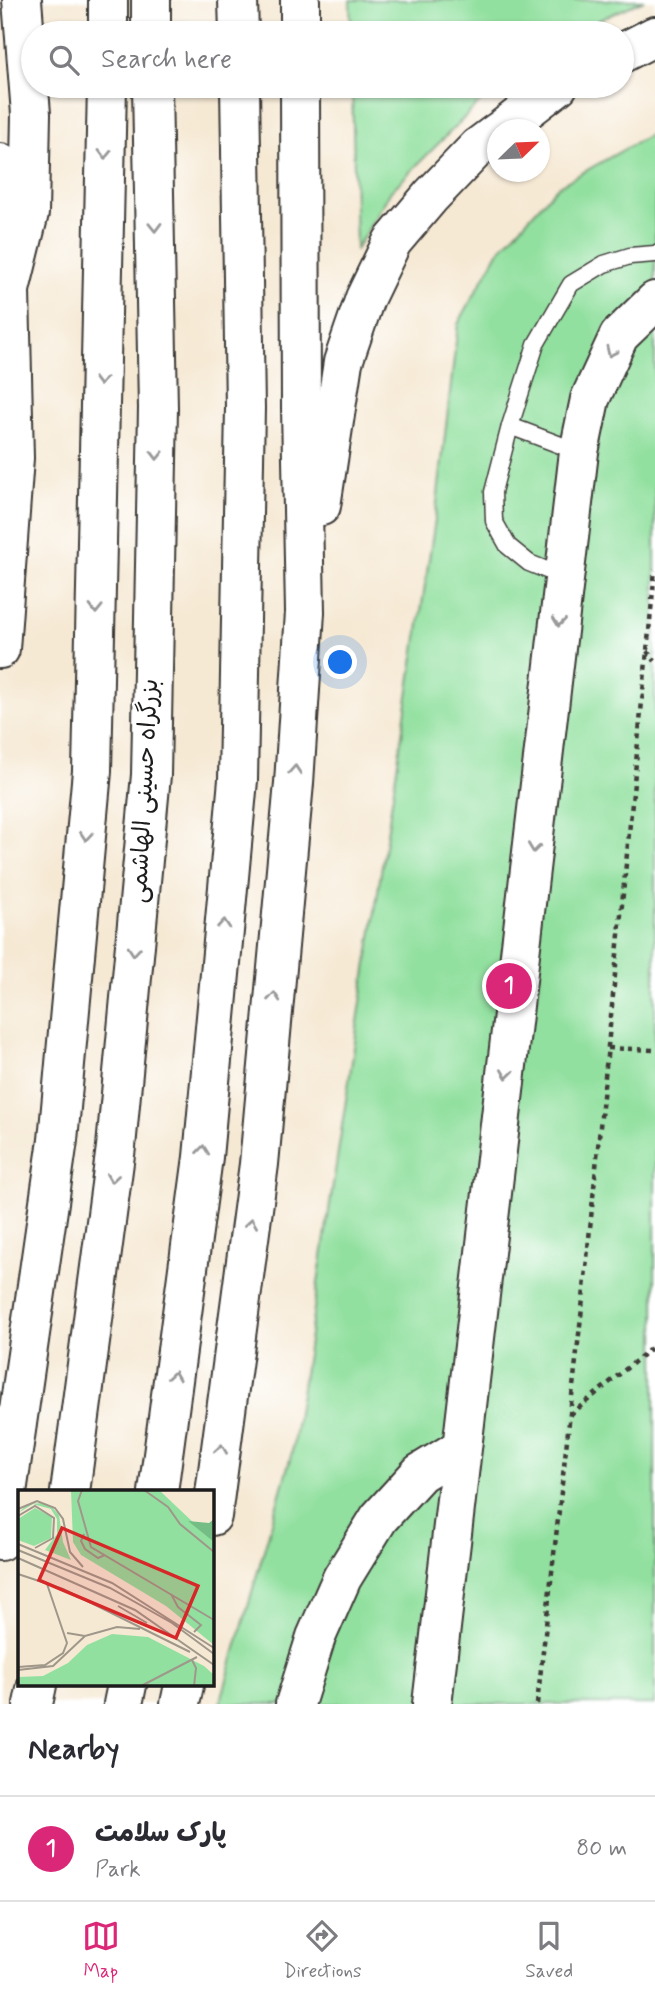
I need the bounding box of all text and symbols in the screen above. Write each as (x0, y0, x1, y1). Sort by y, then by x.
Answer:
search box (21, 21, 634, 98)
icon: search (45, 41, 83, 79)
text: Search here (101, 43, 232, 77)
north arrow (487, 119, 550, 182)
one-way arrow (97, 149, 113, 160)
one-way arrow (147, 223, 163, 233)
one-way arrow (606, 345, 620, 357)
one-way arrow (93, 376, 108, 387)
one-way arrow (149, 450, 165, 461)
one-way arrow (88, 604, 103, 615)
one-way arrow (552, 616, 567, 628)
your location (323, 645, 357, 679)
street label: بزرگراه حسینی الهاشمی (124, 678, 166, 904)
one-way arrow (287, 764, 302, 775)
one-way arrow (79, 831, 94, 842)
one-way arrow (526, 842, 541, 854)
one-way arrow (217, 918, 232, 930)
one-way arrow (127, 946, 142, 957)
pin: 1 (486, 960, 532, 1012)
one-way arrow (266, 991, 281, 1002)
one-way arrow (499, 1068, 514, 1080)
one-way arrow (196, 1145, 211, 1156)
one-way arrow (105, 1172, 120, 1183)
one-way arrow (243, 1217, 258, 1229)
one-way arrow (166, 1370, 181, 1382)
one-way arrow (213, 1443, 228, 1454)
inset map (18, 1490, 214, 1686)
text: Nearby (28, 1730, 119, 1769)
text: پارک سلامت (95, 1817, 226, 1851)
text: 1 (46, 1834, 56, 1864)
text: 80 m (576, 1834, 627, 1864)
text: Park (95, 1855, 141, 1885)
tab: Map (82, 1917, 120, 1984)
tab: Directions (283, 1917, 362, 1984)
tab: Saved (525, 1917, 573, 1984)

